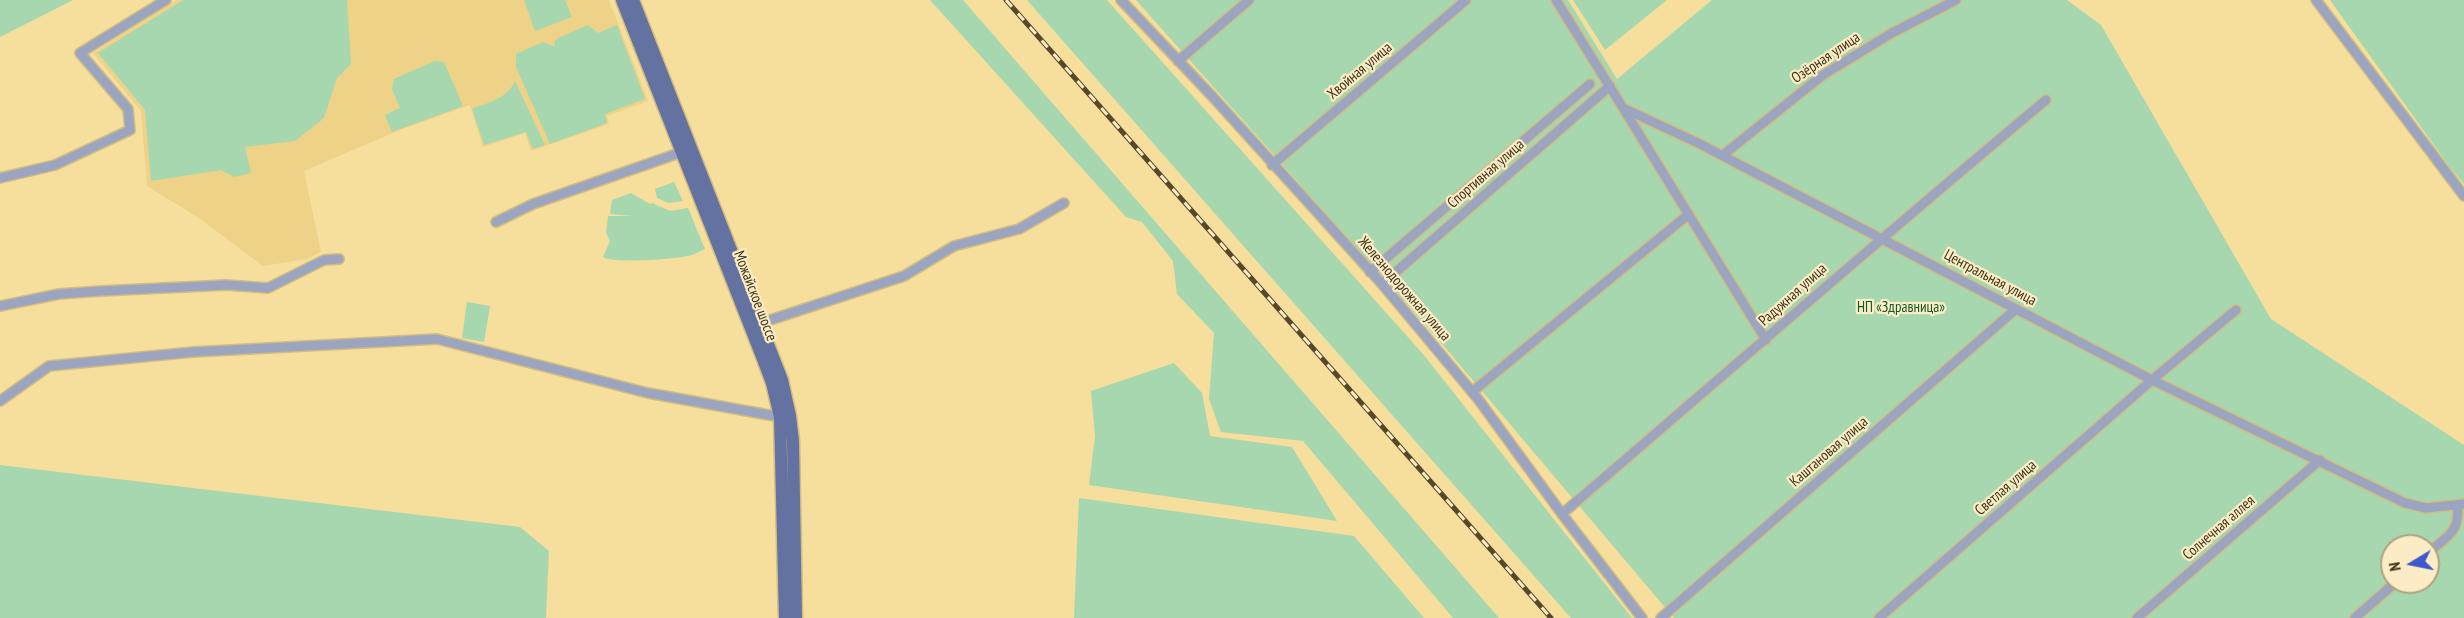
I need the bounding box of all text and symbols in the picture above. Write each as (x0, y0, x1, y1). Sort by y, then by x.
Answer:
street label: Озёрная улица (1788, 29, 1864, 87)
street label: Хвойная улица (1324, 39, 1396, 103)
street label: Спортивная улица (1444, 136, 1528, 212)
street label: Железнодорожная улица (1354, 233, 1454, 345)
street label: Центральная улица (1941, 246, 2039, 310)
street label: Можайское шоссе (730, 248, 780, 344)
street label: Радужная улица (1755, 260, 1831, 330)
park label: НП «Здравница» (1857, 299, 1945, 317)
street label: Каштановая улица (1786, 413, 1872, 491)
street label: Светлая улица (1972, 456, 2040, 520)
street label: Солнечная аллея (2179, 492, 2259, 564)
north arrow (2380, 534, 2440, 594)
text: N (2384, 561, 2405, 573)

